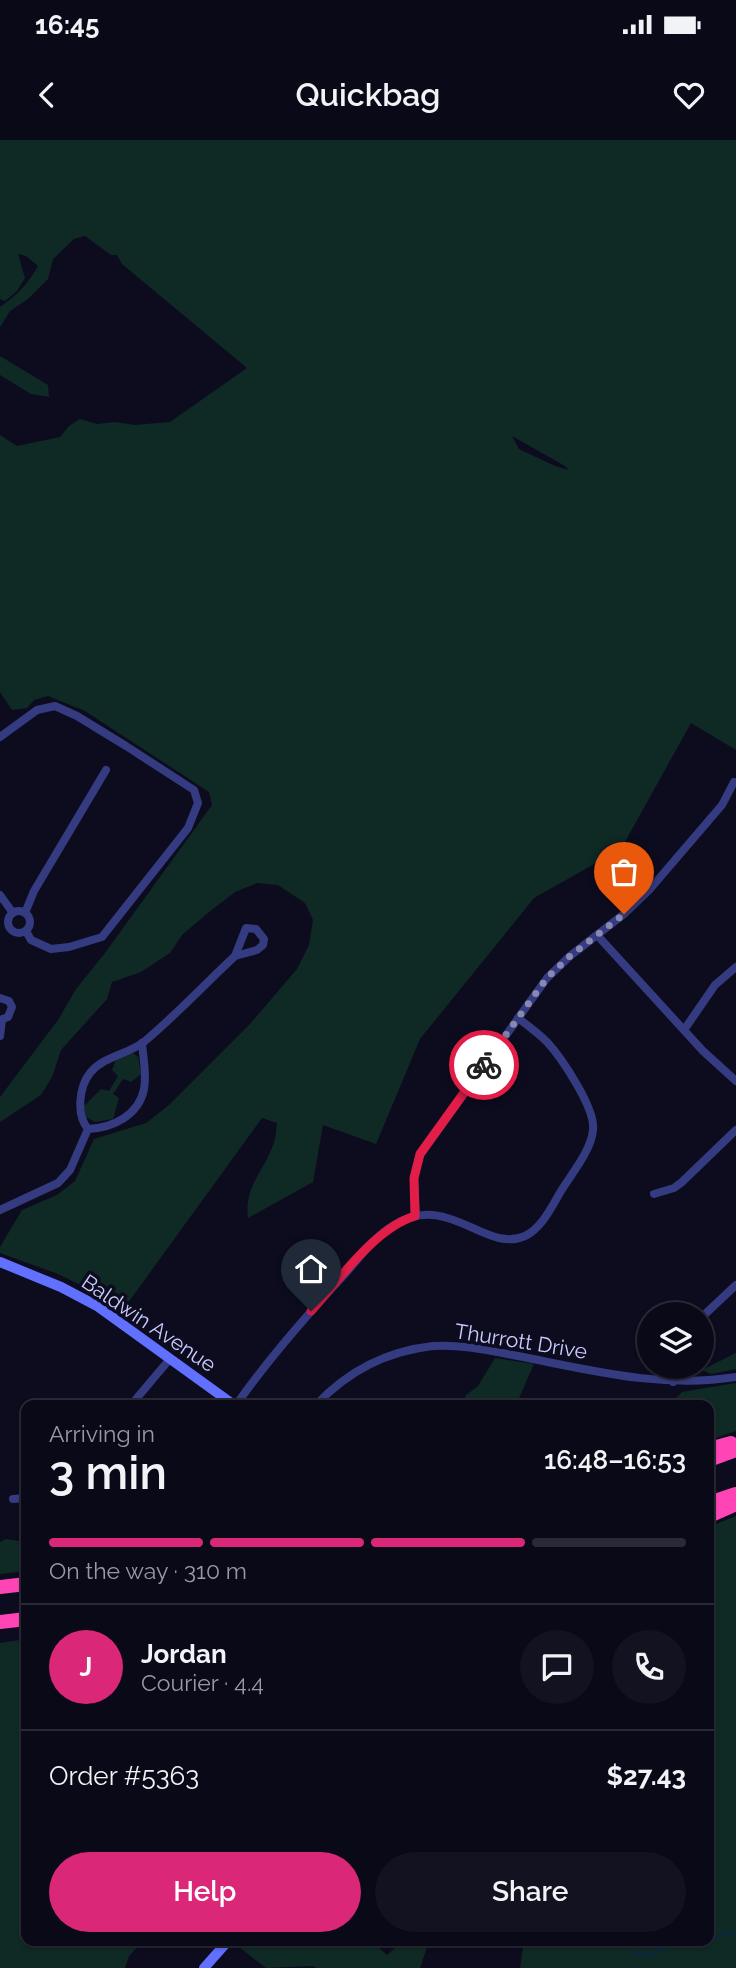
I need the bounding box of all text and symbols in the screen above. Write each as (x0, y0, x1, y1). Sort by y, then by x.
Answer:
text: 16:45 (35, 10, 99, 40)
icon: back (28, 76, 66, 114)
text: Quickbag (296, 76, 440, 113)
icon: heart (670, 76, 708, 114)
pin (594, 842, 654, 914)
icon: bag (605, 853, 643, 891)
courier (449, 1030, 519, 1100)
icon: bike (465, 1046, 503, 1084)
pin (281, 1239, 341, 1311)
icon: home (292, 1250, 330, 1288)
street label: Baldwin Avenue (77, 1269, 221, 1377)
map controls (637, 1302, 714, 1379)
button: layers (637, 1302, 714, 1379)
street label: Thurrott Drive (453, 1318, 589, 1364)
text: Arriving in (49, 1420, 155, 1447)
text: 16:48–16:53 (544, 1445, 686, 1475)
text: 3 min (49, 1446, 167, 1500)
text: On the way · 310 m (49, 1557, 247, 1584)
button: chat (520, 1630, 594, 1704)
button: phone (612, 1630, 686, 1704)
text: Jordan (141, 1639, 227, 1669)
text: J (80, 1652, 92, 1682)
text: Courier · 4.4 (141, 1669, 264, 1696)
text: Order #5363 (49, 1761, 199, 1791)
text: $27.43 (607, 1761, 686, 1791)
button: Help (49, 1852, 361, 1932)
button: Share (375, 1852, 686, 1932)

